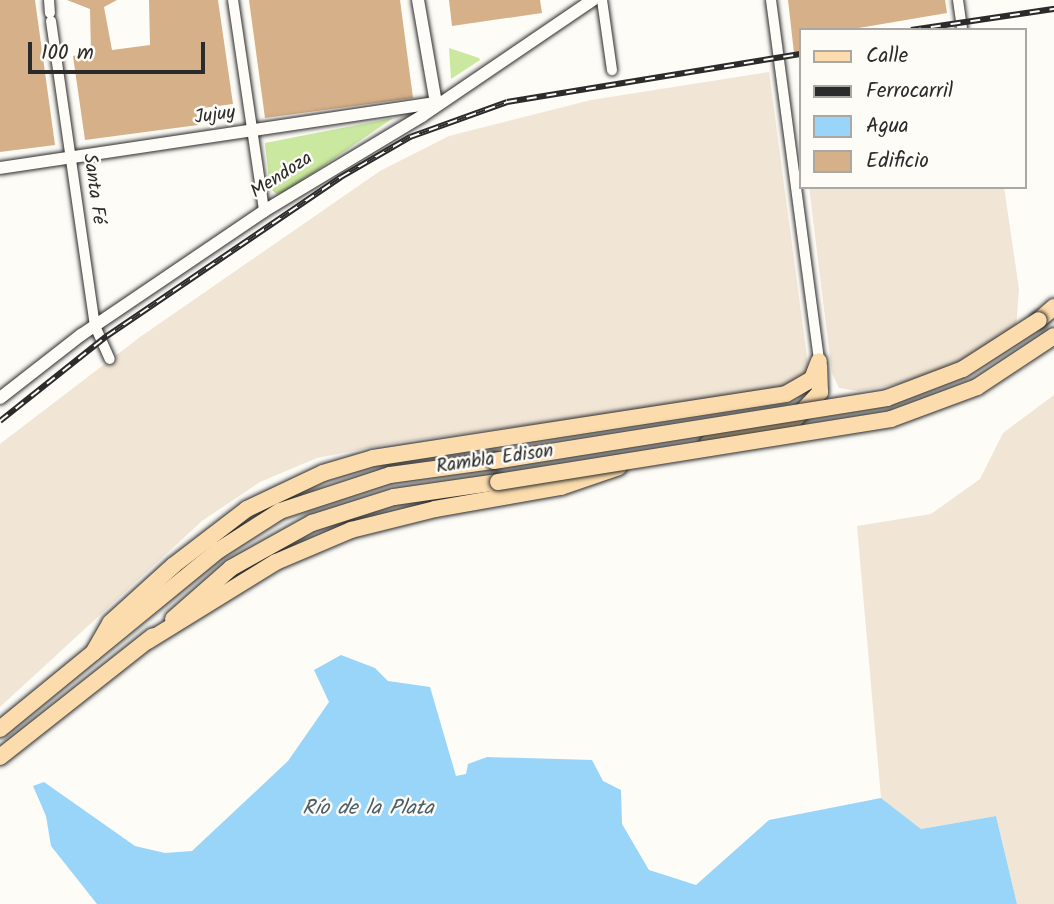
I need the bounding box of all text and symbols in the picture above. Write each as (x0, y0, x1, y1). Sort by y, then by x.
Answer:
scale bar (32, 28, 208, 72)
legend (799, 28, 1026, 189)
text: 100 m (41, 37, 94, 70)
text: Calle (866, 40, 908, 73)
text: Ferrocarril (866, 75, 953, 108)
street label: Jujuy (193, 102, 237, 130)
text: Agua (866, 110, 909, 143)
text: Edificio (866, 145, 929, 178)
street label: Mendoza (247, 148, 317, 204)
street label: Santa Fé (77, 152, 109, 226)
street label: Rambla Edison (435, 440, 555, 480)
water label: Río de la Plata (302, 796, 434, 822)

